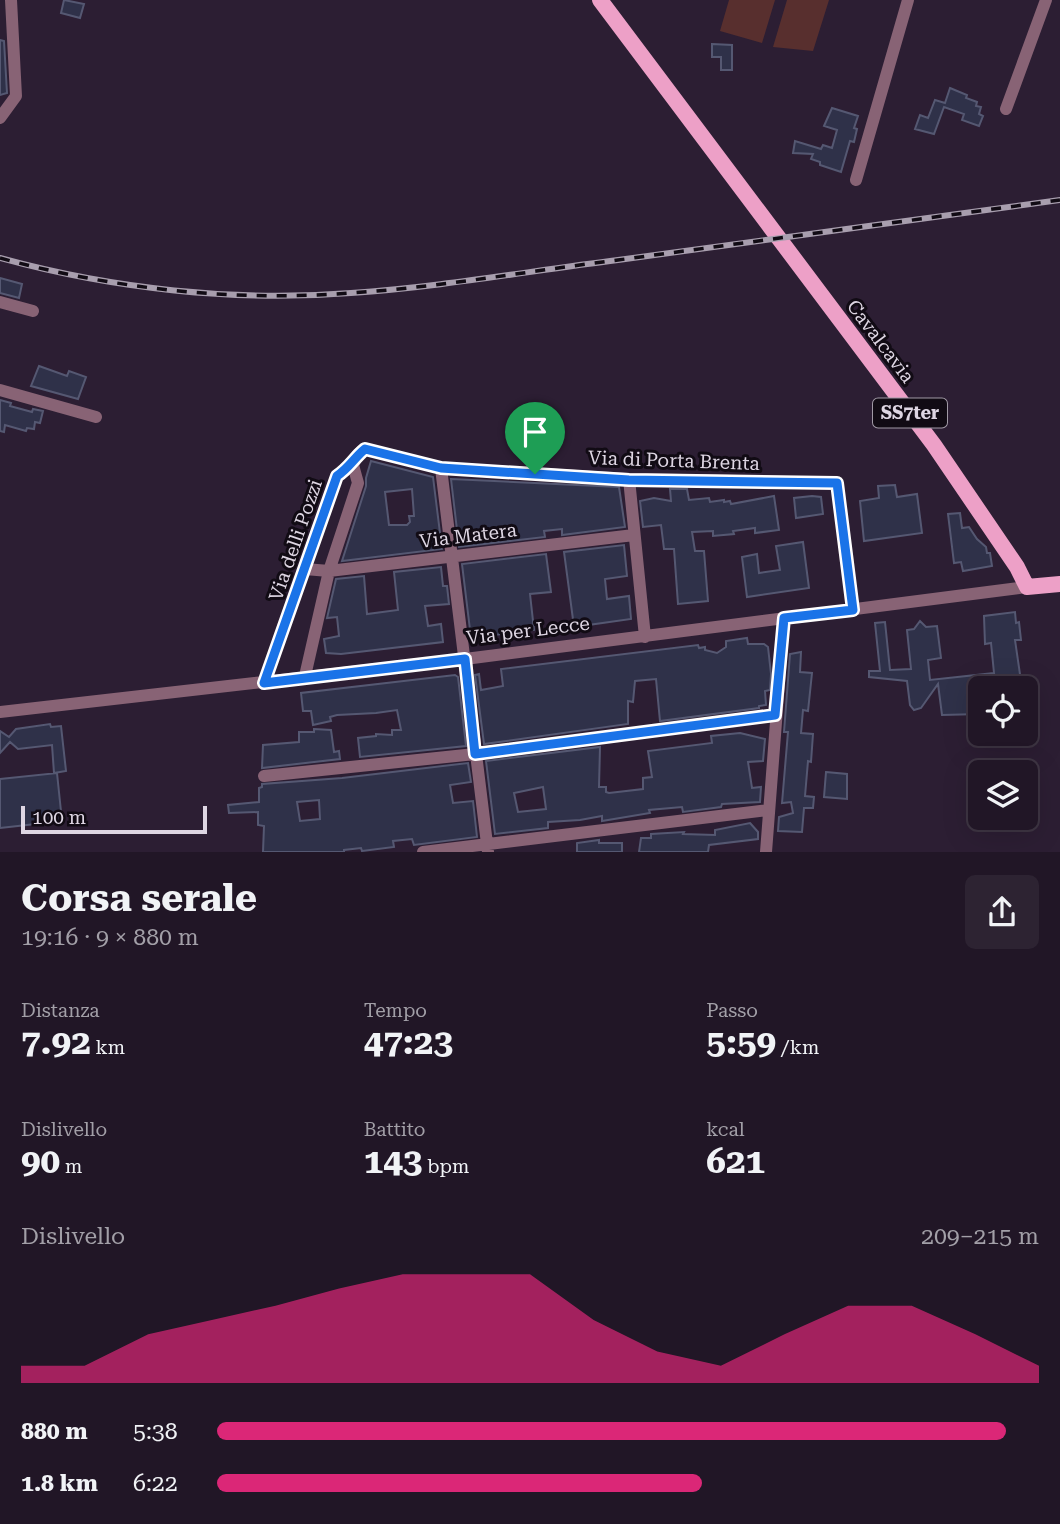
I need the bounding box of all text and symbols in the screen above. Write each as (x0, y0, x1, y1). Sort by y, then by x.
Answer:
street label: Cavalcavia (842, 295, 920, 388)
road number: SS7ter (873, 398, 947, 428)
pin (505, 402, 565, 474)
icon: arrive (516, 413, 554, 451)
street label: Via di Porta Brenta (588, 446, 761, 475)
street label: Via delli Pozzi (264, 476, 327, 604)
street label: Via Matera (418, 518, 519, 553)
street label: Via per Lecce (465, 612, 591, 649)
map controls (968, 676, 1038, 830)
button: locate (968, 676, 1038, 746)
button: layers (968, 760, 1038, 830)
scale bar (21, 803, 206, 835)
text: 100 m (32, 806, 86, 829)
button: share (965, 875, 1039, 949)
text: Corsa serale (21, 876, 257, 920)
text: 19:16 · 9 × 880 m (21, 924, 199, 951)
text: Distanza (21, 999, 100, 1022)
text: Tempo (364, 999, 427, 1022)
text: Passo (706, 999, 758, 1022)
text: 7.92 (21, 1022, 91, 1063)
text: 47:23 (364, 1022, 453, 1063)
text: 5:59 (706, 1022, 776, 1063)
text: km (91, 1036, 125, 1059)
text: /km (776, 1036, 819, 1059)
text: Dislivello (21, 1118, 107, 1141)
text: Battito (364, 1118, 425, 1141)
text: kcal (706, 1118, 745, 1141)
text: 90 (21, 1141, 60, 1182)
text: 143 (364, 1141, 422, 1182)
text: 621 (706, 1141, 765, 1182)
text: m (60, 1155, 82, 1178)
text: bpm (422, 1155, 469, 1178)
text: Dislivello (21, 1223, 125, 1250)
text: 209–215 m (921, 1223, 1039, 1250)
text: 880 m (21, 1418, 88, 1445)
text: 5:38 (133, 1418, 178, 1445)
text: 1.8 km (21, 1470, 98, 1497)
text: 6:22 (133, 1470, 178, 1497)

